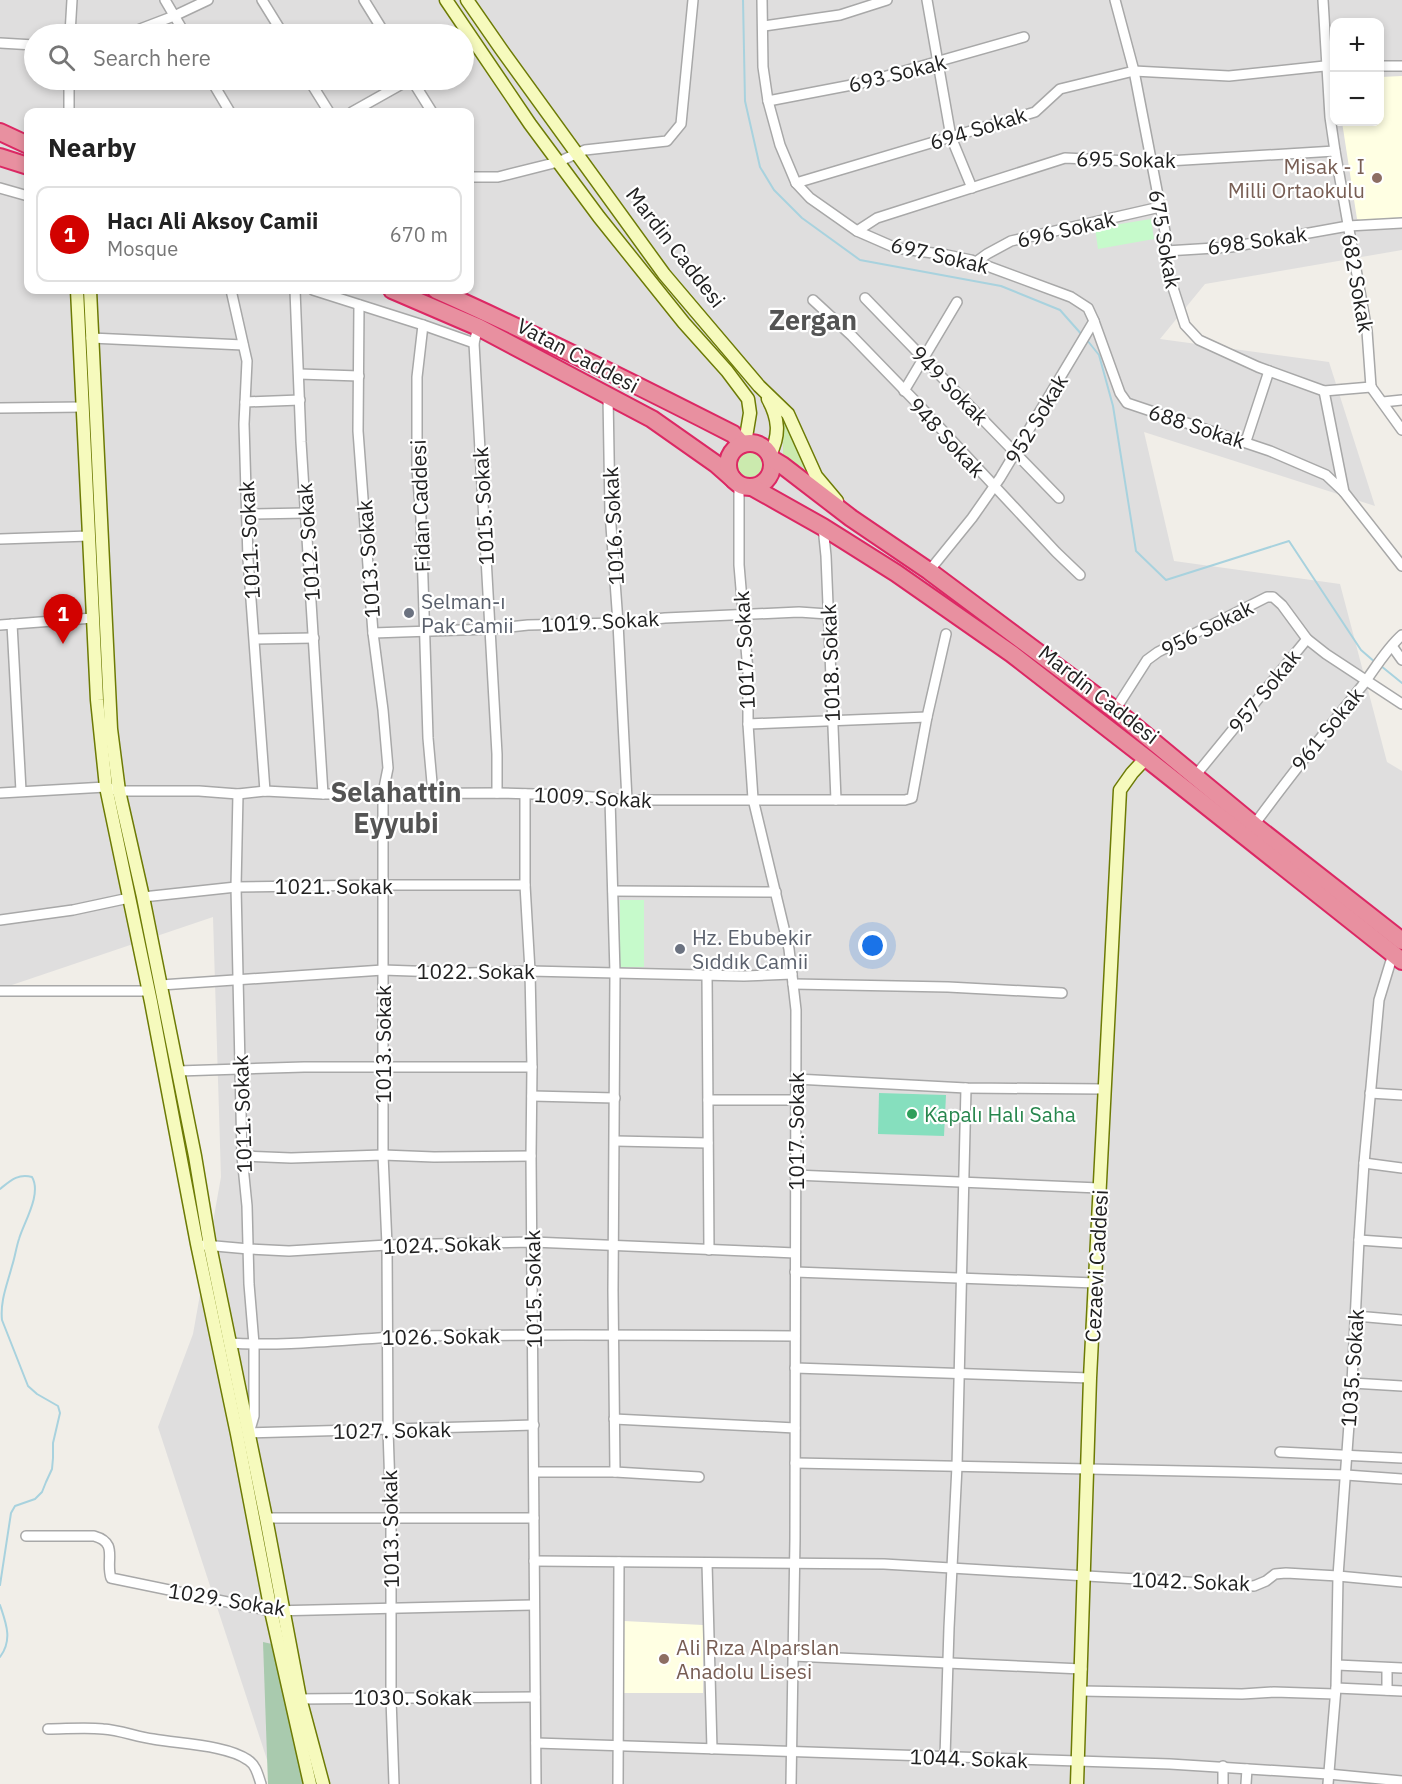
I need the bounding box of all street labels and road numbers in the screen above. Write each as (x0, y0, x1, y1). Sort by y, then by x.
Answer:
street label: 693 Sokak (845, 47, 949, 99)
street label: 694 Sokak (926, 100, 1030, 156)
street label: 695 Sokak (1076, 144, 1176, 174)
street label: Mardin Caddesi (620, 181, 732, 313)
street label: 675 Sokak (1143, 187, 1187, 291)
street label: 696 Sokak (1014, 204, 1118, 254)
street label: 698 Sokak (1206, 219, 1308, 261)
street label: 697 Sokak (888, 230, 992, 280)
street label: 682 Sokak (1336, 231, 1380, 335)
street label: Vatan Caddesi (512, 311, 644, 399)
street label: 949 Sokak (905, 339, 995, 431)
street label: 952 Sokak (998, 369, 1074, 469)
street label: 948 Sokak (903, 391, 991, 483)
street label: 688 Sokak (1145, 397, 1249, 455)
street label: Fidan Caddesi (404, 439, 436, 573)
street label: 1015. Sokak (466, 446, 500, 566)
street label: 1016. Sokak (596, 466, 630, 586)
street label: 1011. Sokak (232, 480, 266, 600)
street label: 1012. Sokak (290, 482, 326, 602)
street label: 1013. Sokak (350, 499, 386, 619)
street label: 1017. Sokak (727, 590, 761, 710)
street label: 956 Sokak (1156, 593, 1258, 663)
street label: 1018. Sokak (814, 603, 846, 723)
street label: 1019. Sokak (540, 604, 660, 638)
street label: Mardin Caddesi (1033, 638, 1165, 750)
street label: 957 Sokak (1222, 643, 1306, 739)
street label: 961 Sokak (1285, 681, 1369, 777)
street label: 1009. Sokak (533, 780, 653, 814)
street label: 1021. Sokak (275, 872, 393, 900)
street label: 1022. Sokak (417, 957, 535, 985)
street label: 1013. Sokak (369, 985, 397, 1103)
street label: 1011. Sokak (226, 1054, 258, 1174)
street label: 1017. Sokak (782, 1072, 810, 1190)
street label: Cezaevi Caddesi (1078, 1189, 1114, 1343)
street label: 1024. Sokak (382, 1228, 502, 1260)
street label: 1015. Sokak (518, 1230, 548, 1348)
street label: 1035. Sokak (1334, 1308, 1370, 1428)
street label: 1026. Sokak (382, 1321, 500, 1351)
street label: 1027. Sokak (333, 1415, 451, 1445)
street label: 1013. Sokak (375, 1470, 405, 1588)
street label: 1042. Sokak (1131, 1565, 1251, 1597)
street label: 1029. Sokak (166, 1576, 288, 1622)
street label: 1030. Sokak (354, 1683, 472, 1711)
street label: 1044. Sokak (909, 1742, 1029, 1774)

